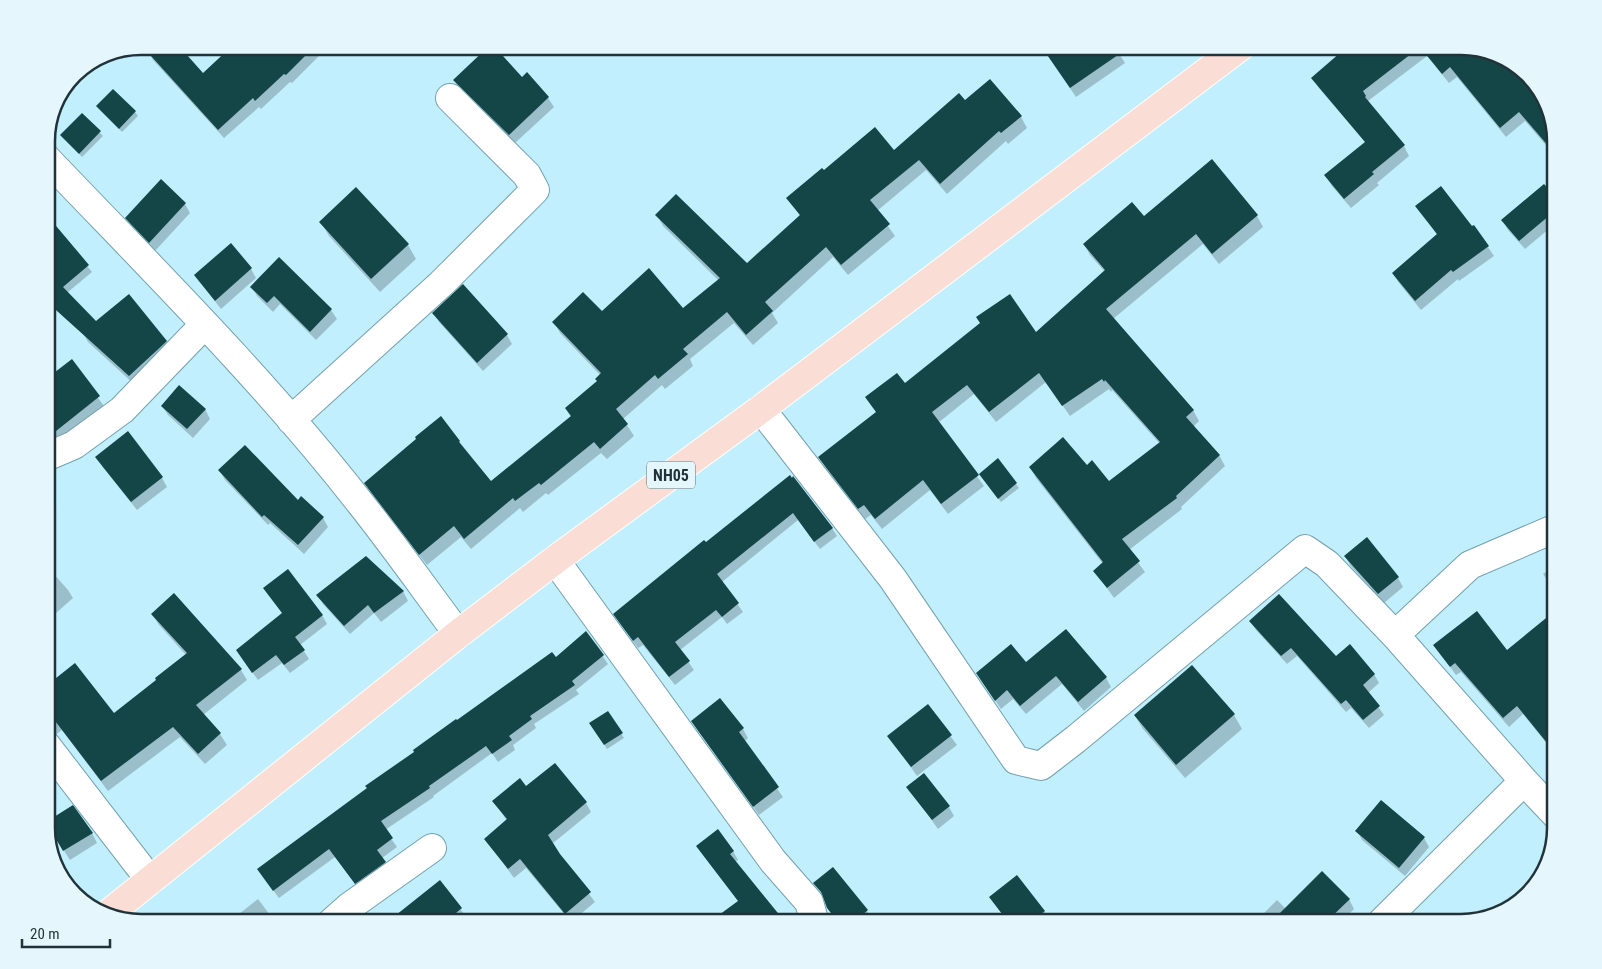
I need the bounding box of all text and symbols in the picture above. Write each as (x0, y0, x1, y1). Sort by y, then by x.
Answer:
road number: NH05 (647, 462, 695, 488)
scale bar (22, 916, 110, 948)
text: 20 m (30, 925, 60, 943)

